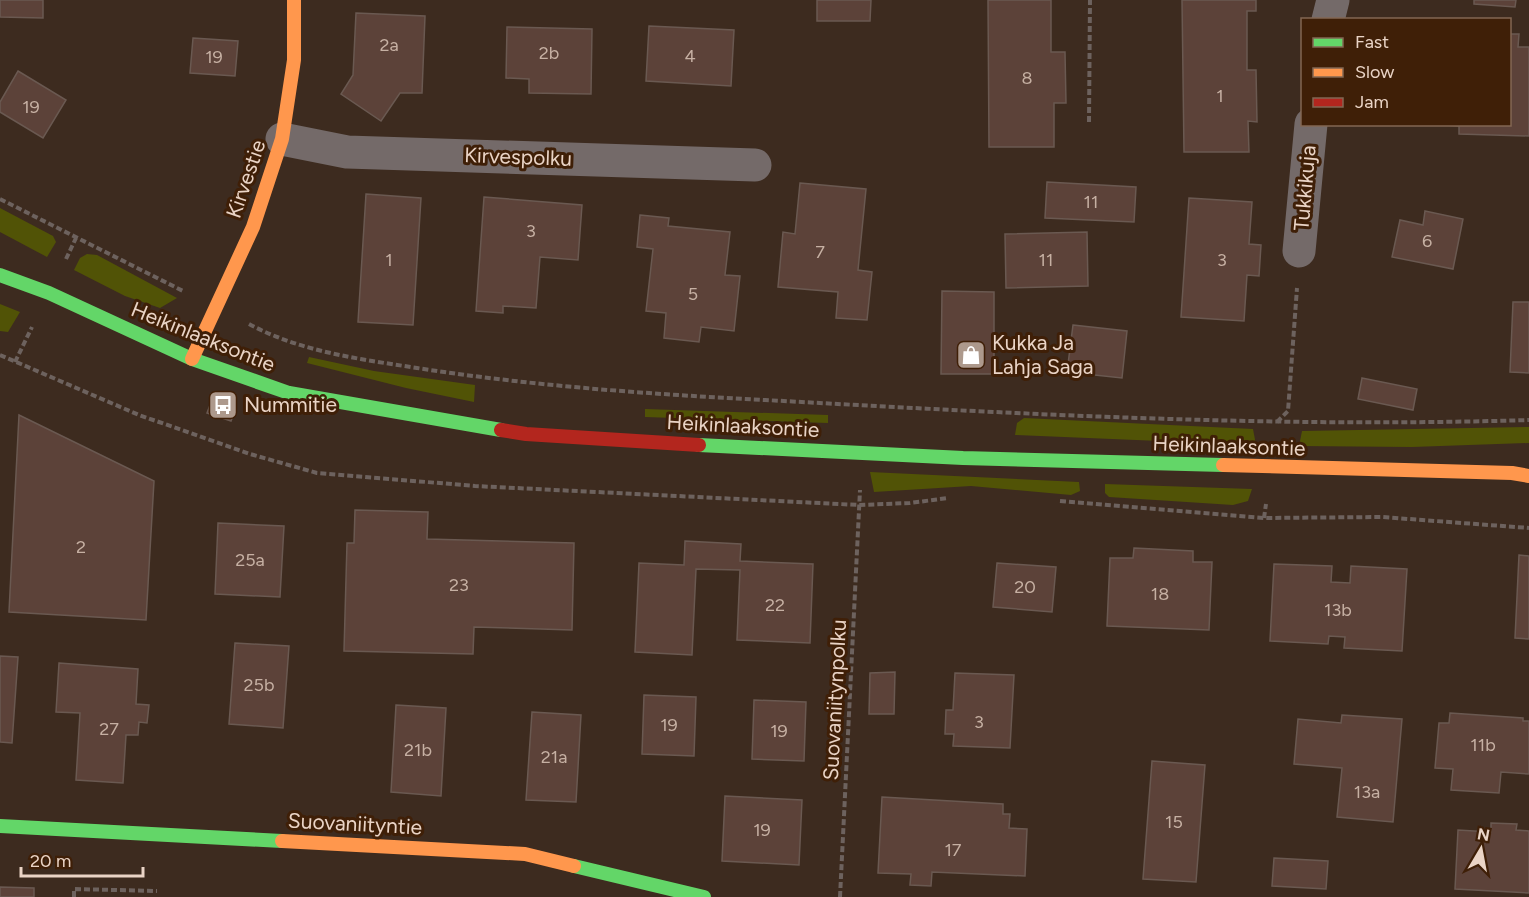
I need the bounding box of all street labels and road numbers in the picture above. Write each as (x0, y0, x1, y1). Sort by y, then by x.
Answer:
street label: Kirvestie (221, 136, 271, 221)
street label: Kirvespolku (464, 142, 572, 171)
street label: Tukkikuja (1288, 144, 1321, 232)
street label: Heikinlaaksontie (128, 296, 279, 377)
street label: Heikinlaaksontie (666, 409, 820, 442)
street label: Heikinlaaksontie (1152, 430, 1306, 461)
street label: Suovaniitynpolku (818, 619, 851, 781)
street label: Suovaniityntie (287, 808, 423, 839)

